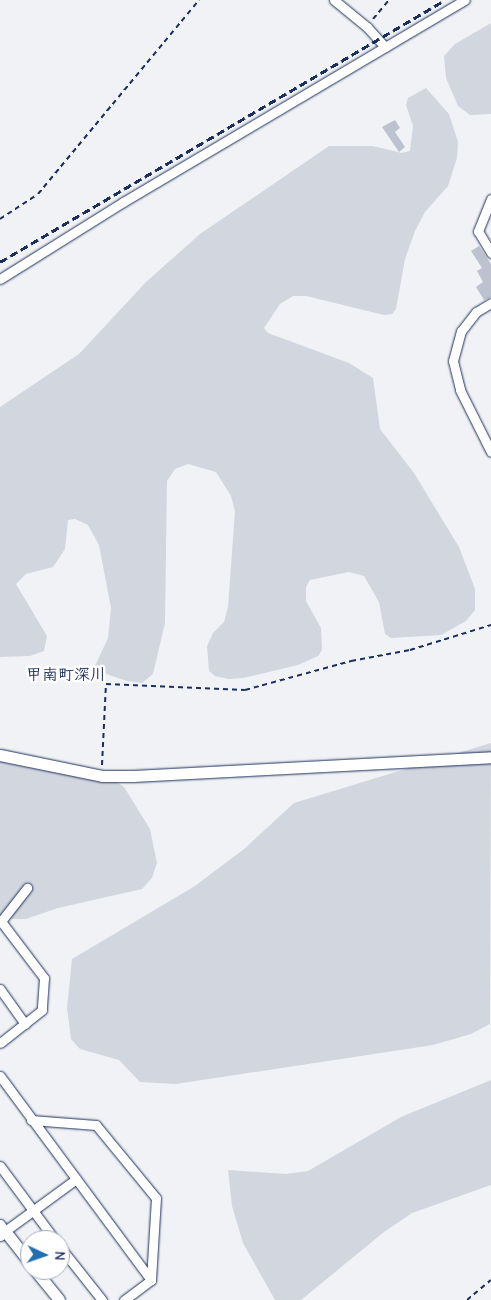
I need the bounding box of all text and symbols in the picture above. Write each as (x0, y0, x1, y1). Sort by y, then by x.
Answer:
district label: 甲南町深川 (26, 665, 106, 685)
north arrow (20, 1230, 70, 1280)
text: N (51, 1251, 68, 1261)

